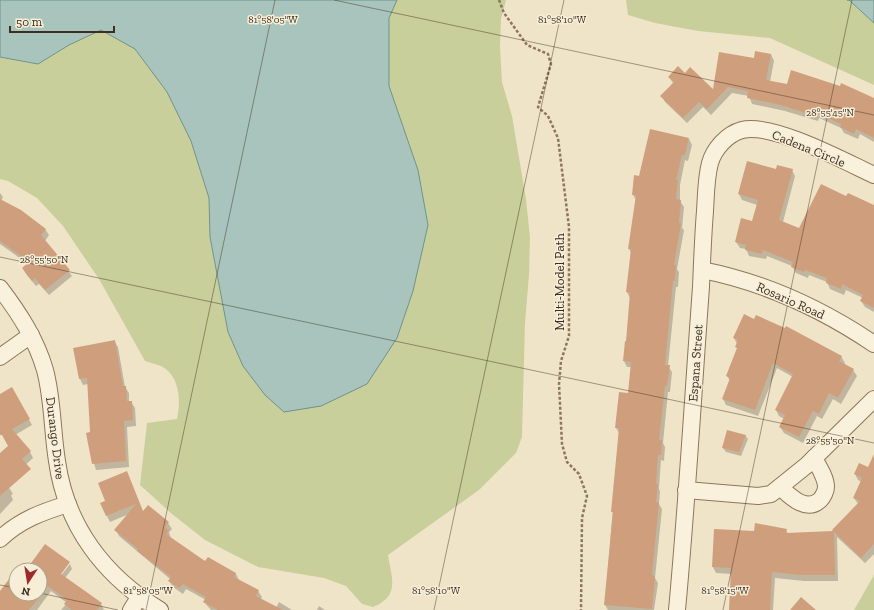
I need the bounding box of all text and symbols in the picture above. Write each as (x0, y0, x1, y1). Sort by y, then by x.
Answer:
scale bar (10, 8, 114, 34)
text: 81°58'05"W (248, 14, 298, 26)
text: 81°58'10"W (538, 14, 587, 26)
text: 50 m (16, 15, 43, 29)
text: 28°55'45"N (806, 107, 855, 119)
street label: Cadena Circle (770, 127, 848, 170)
street label: Multi-Model Path (552, 232, 567, 331)
text: 28°55'50"N (20, 254, 69, 266)
street label: Rosario Road (754, 279, 827, 322)
street label: Espana Street (685, 324, 706, 402)
street label: Durango Drive (43, 396, 68, 480)
text: 28°55'50"N (806, 435, 855, 447)
north arrow (8, 562, 48, 602)
text: N (20, 584, 31, 599)
text: 81°58'05"W (123, 585, 173, 597)
text: 81°58'10"W (412, 585, 461, 597)
text: 81°58'15"W (701, 585, 749, 597)

